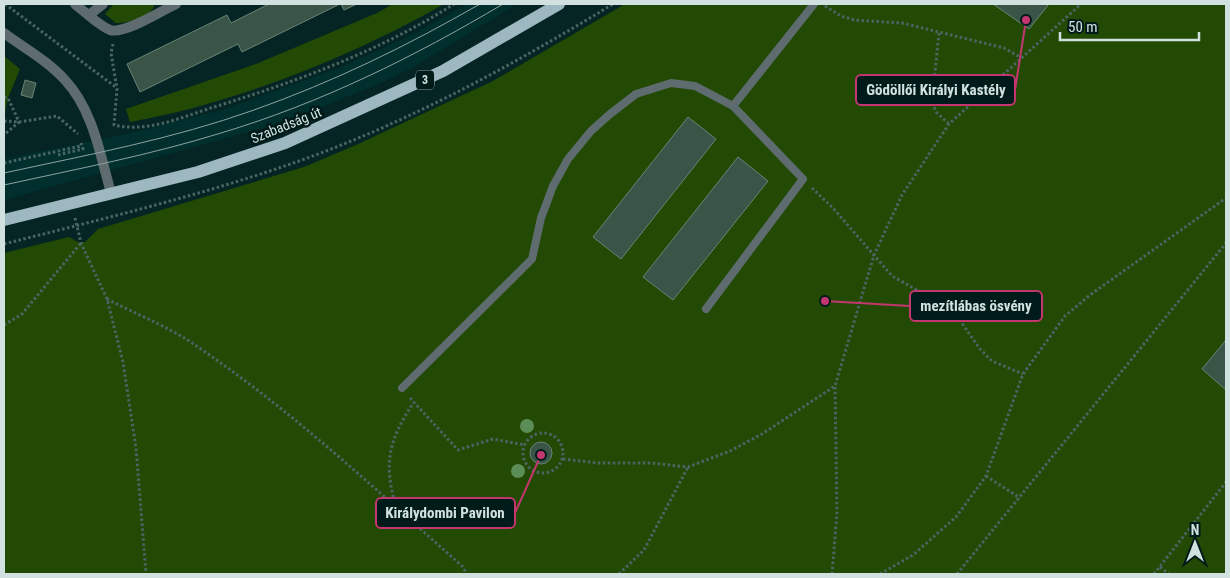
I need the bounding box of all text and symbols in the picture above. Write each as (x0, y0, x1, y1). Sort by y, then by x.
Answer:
scale bar (1060, 10, 1199, 42)
text: 50 m (1068, 18, 1098, 36)
road number: 3 (416, 70, 434, 90)
callout: Gödöllői Királyi Kastély (856, 75, 1015, 105)
text: Gödöllői Királyi Kastély (866, 81, 1006, 99)
street label: Szabadság út (248, 104, 324, 146)
callout: mezítlábas ösvény (910, 291, 1042, 321)
text: mezítlábas ösvény (920, 297, 1032, 315)
callout: Királydombi Pavilon (376, 498, 515, 528)
text: Királydombi Pavilon (385, 504, 505, 522)
north arrow (1170, 518, 1220, 568)
text: N (1191, 522, 1199, 538)

